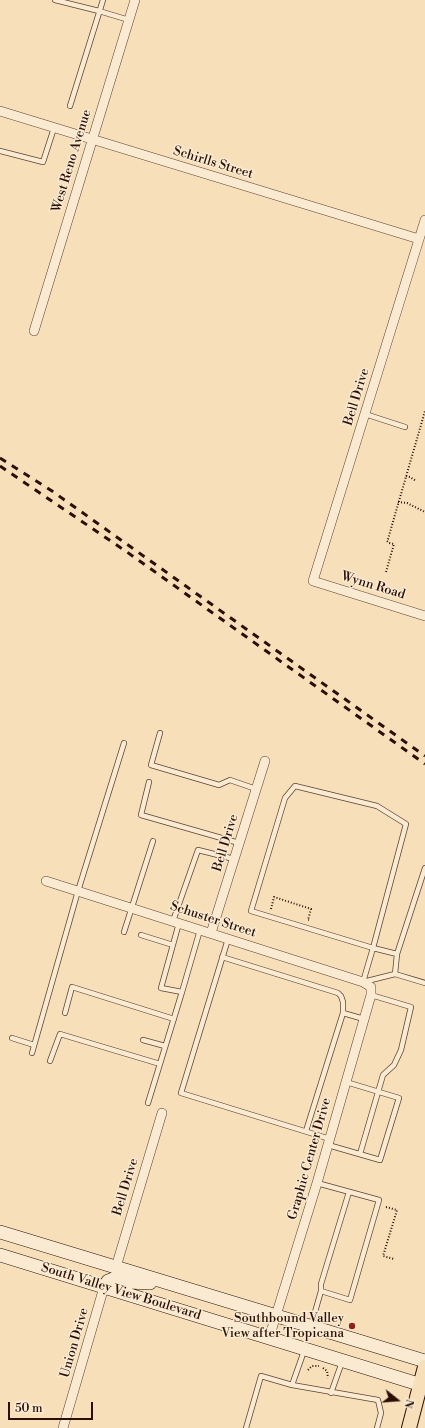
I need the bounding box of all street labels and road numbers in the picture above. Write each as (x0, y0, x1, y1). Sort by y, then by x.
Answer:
street label: West Reno Avenue (49, 108, 95, 214)
street label: Schirlls Street (171, 143, 255, 183)
street label: Bell Drive (341, 366, 373, 428)
street label: Wynn Road (339, 569, 407, 603)
street label: Bell Drive (210, 812, 242, 874)
street label: Schuster Street (168, 899, 258, 941)
street label: Graphic Center Drive (285, 1096, 335, 1222)
street label: Bell Drive (110, 1156, 142, 1218)
street label: South Valley View Boulevard (39, 1260, 203, 1324)
street label: Union Drive (58, 1306, 92, 1380)

